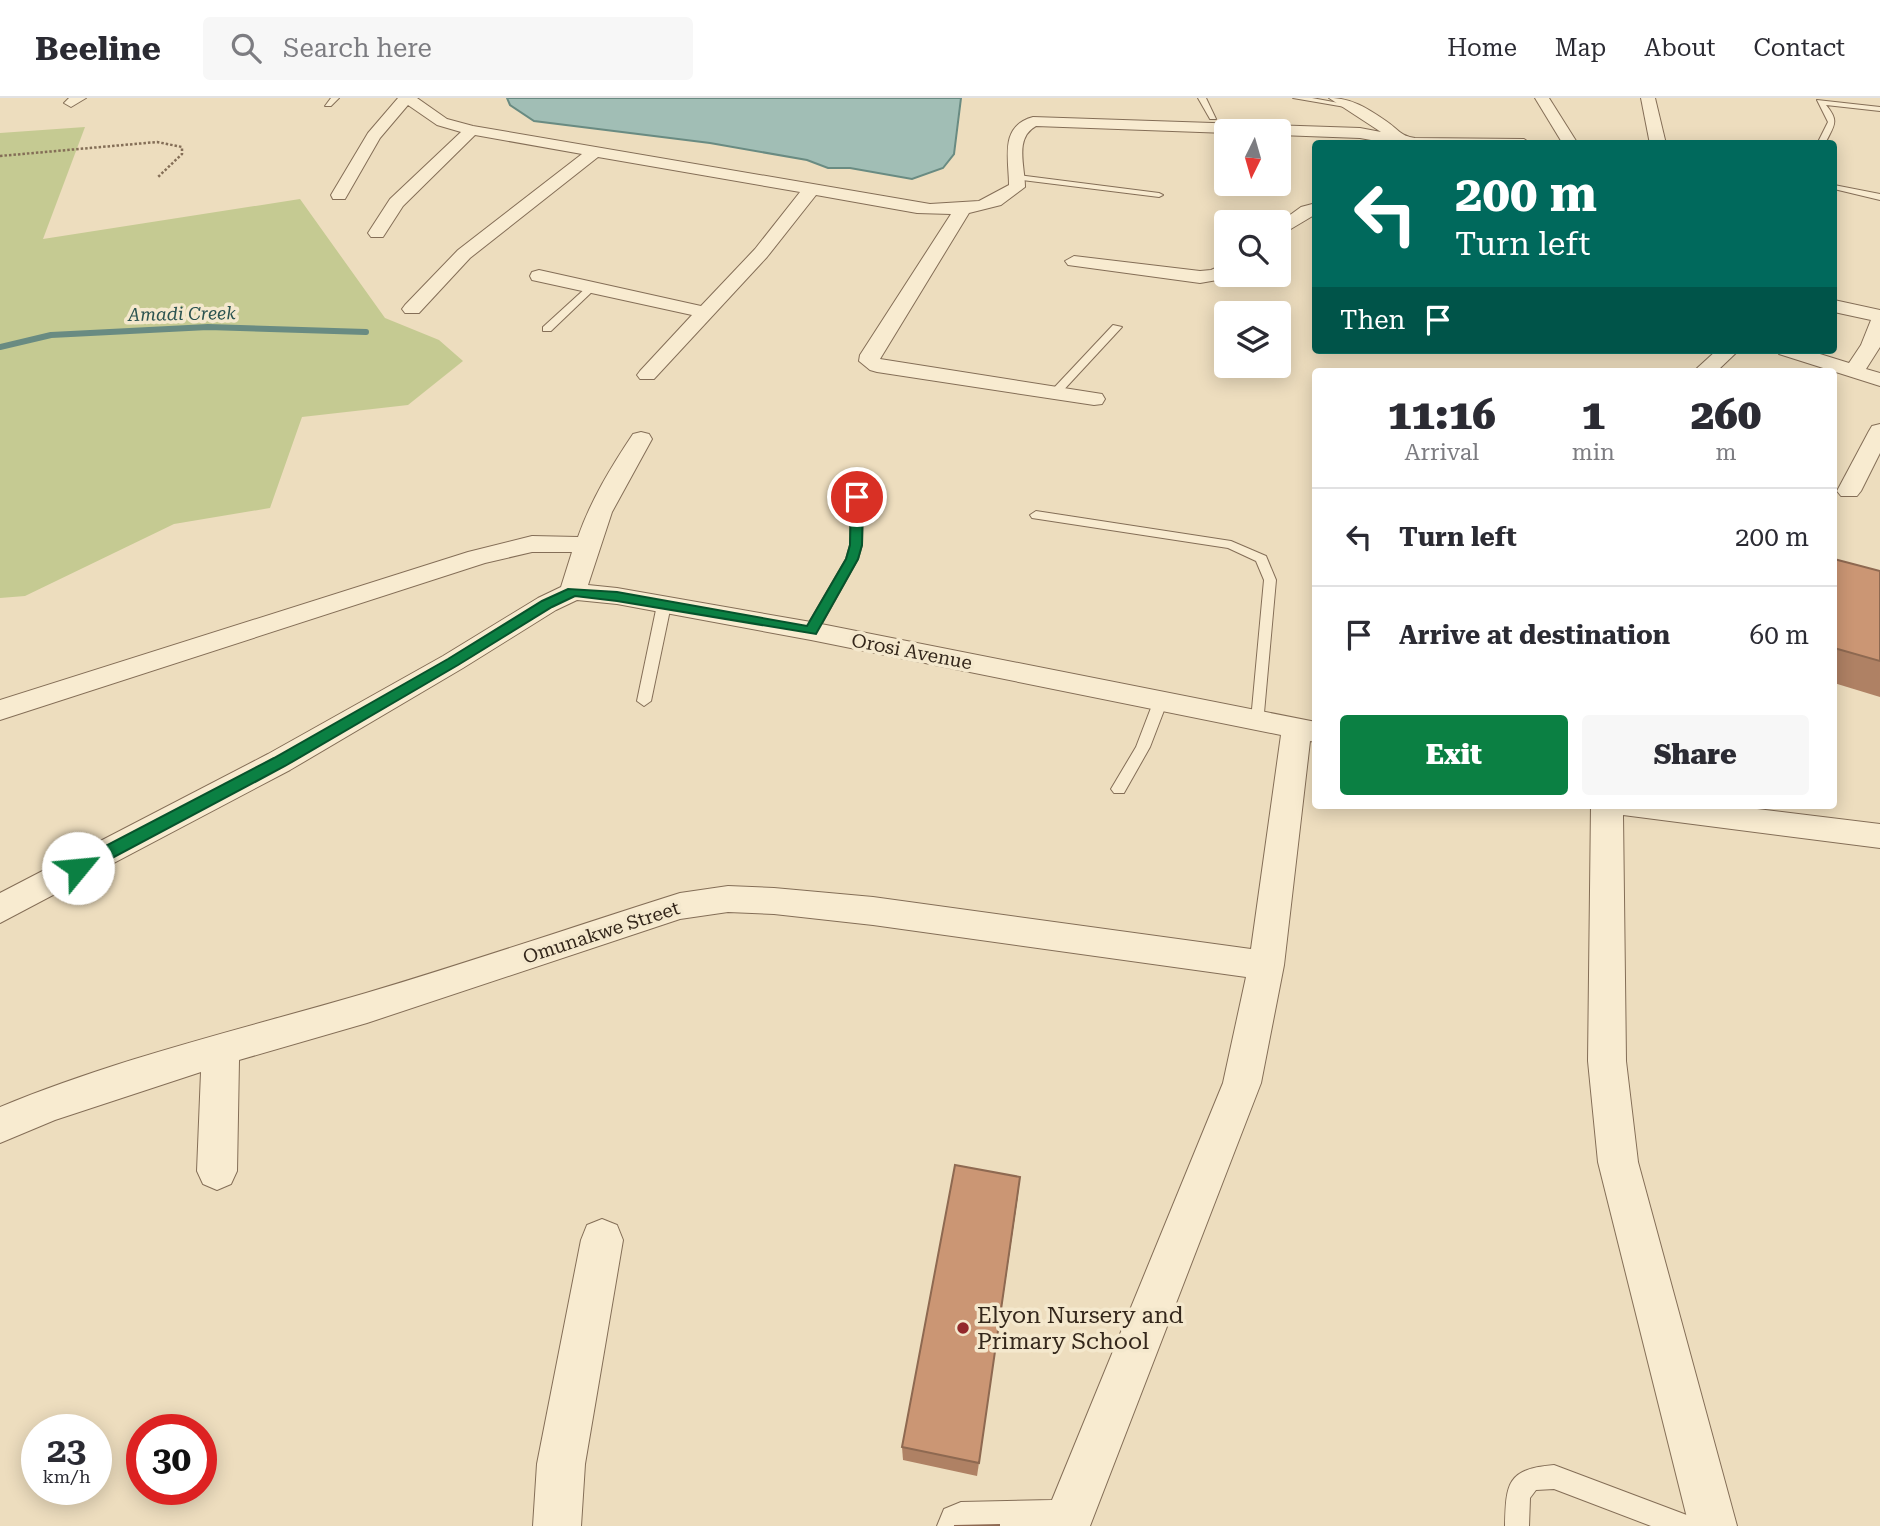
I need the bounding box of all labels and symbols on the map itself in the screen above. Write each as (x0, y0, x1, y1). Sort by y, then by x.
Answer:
north arrow (1214, 119, 1292, 196)
water label: Amadi Creek (127, 302, 236, 325)
pin (827, 467, 887, 527)
street label: Orosi Avenue (850, 629, 974, 674)
position arrow (41, 831, 115, 905)
street label: Omunakwe Street (520, 896, 682, 969)
place label: Elyon Nursery and Primary School (977, 1302, 1184, 1355)
marker: Elyon Nursery and Primary School (955, 1320, 971, 1336)
speed limit sign: 30 (126, 1414, 217, 1505)

